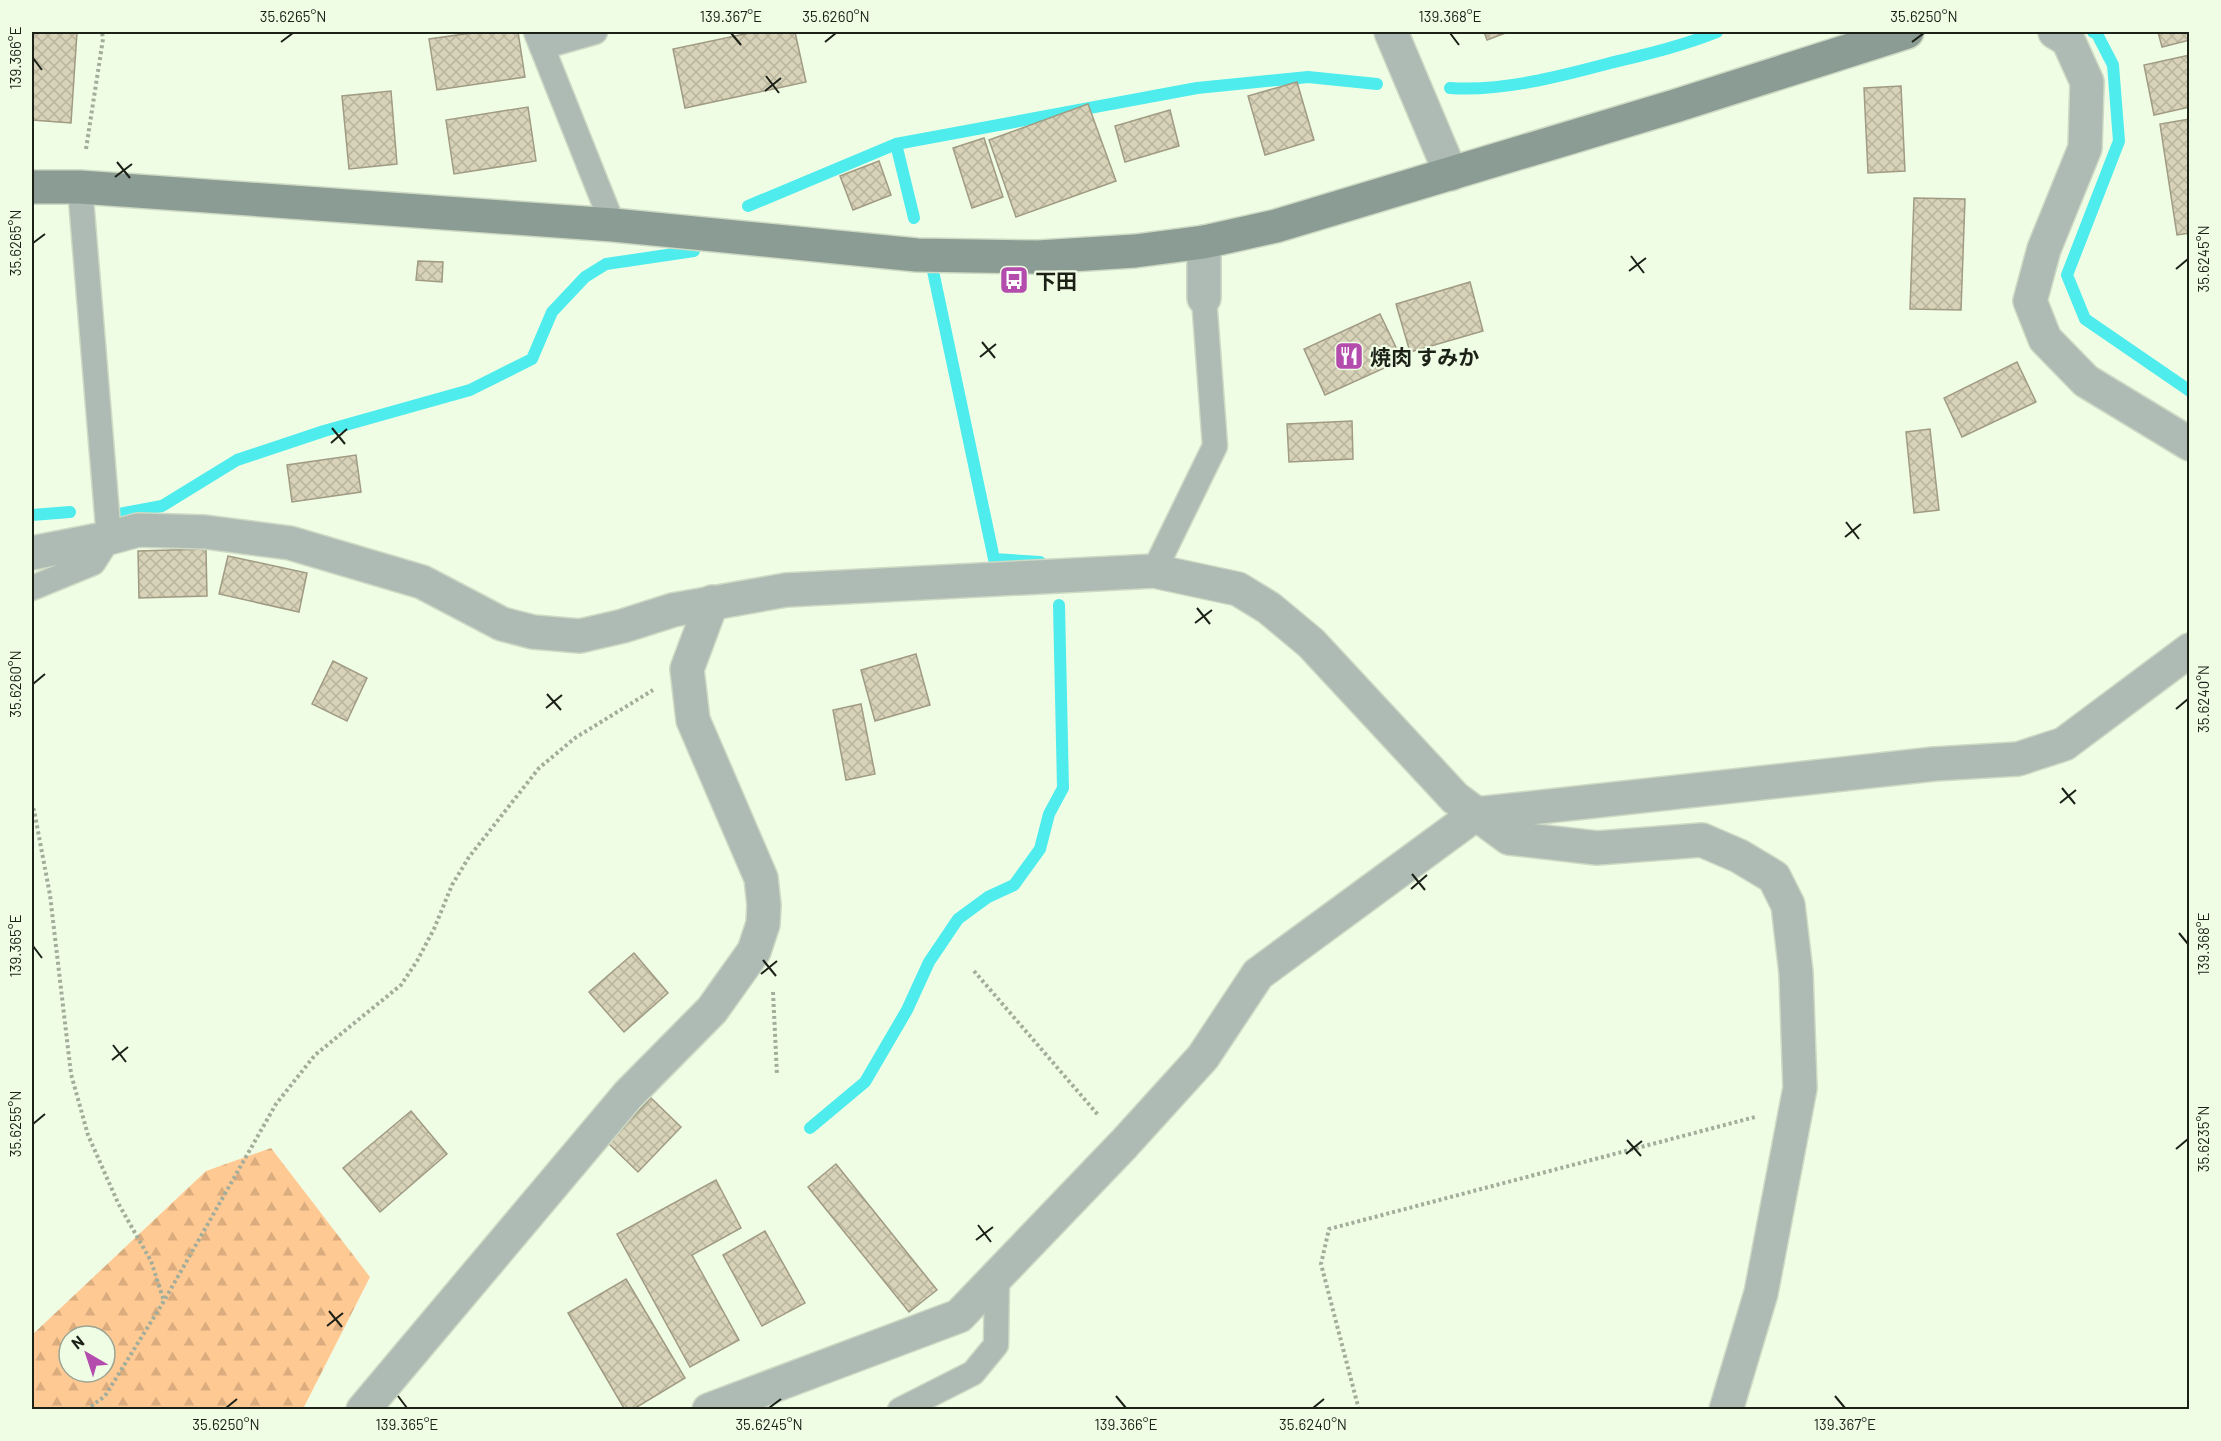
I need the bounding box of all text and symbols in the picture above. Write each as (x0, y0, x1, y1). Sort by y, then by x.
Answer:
text: 35.6265°N (260, 7, 326, 25)
text: 139.367°E (700, 7, 762, 25)
text: 35.6260°N (802, 7, 870, 25)
text: 139.368°E (1418, 7, 1482, 25)
text: 35.6250°N (1890, 7, 1958, 25)
text: 139.366°E (6, 27, 24, 89)
text: 35.6265°N (6, 210, 24, 276)
text: 35.6245°N (2194, 225, 2212, 293)
bus stop icon: 下田 (998, 264, 1030, 296)
place label: 下田 (1035, 268, 1077, 293)
restaurant icon: 焼肉 すみか (1333, 340, 1365, 372)
place label: 焼肉 すみか (1370, 344, 1479, 369)
text: 35.6260°N (6, 650, 24, 718)
text: 35.6240°N (2194, 665, 2212, 733)
text: 139.368°E (2194, 912, 2212, 976)
text: 139.365°E (6, 915, 24, 977)
text: 35.6255°N (6, 1091, 24, 1157)
text: 35.6235°N (2194, 1106, 2212, 1172)
north arrow (57, 1324, 117, 1384)
text: N (67, 1331, 87, 1353)
text: 35.6250°N (192, 1415, 260, 1433)
text: 139.365°E (376, 1415, 438, 1433)
text: 35.6245°N (735, 1415, 803, 1433)
text: 139.366°E (1095, 1415, 1157, 1433)
text: 35.6240°N (1279, 1415, 1347, 1433)
text: 139.367°E (1814, 1415, 1876, 1433)

